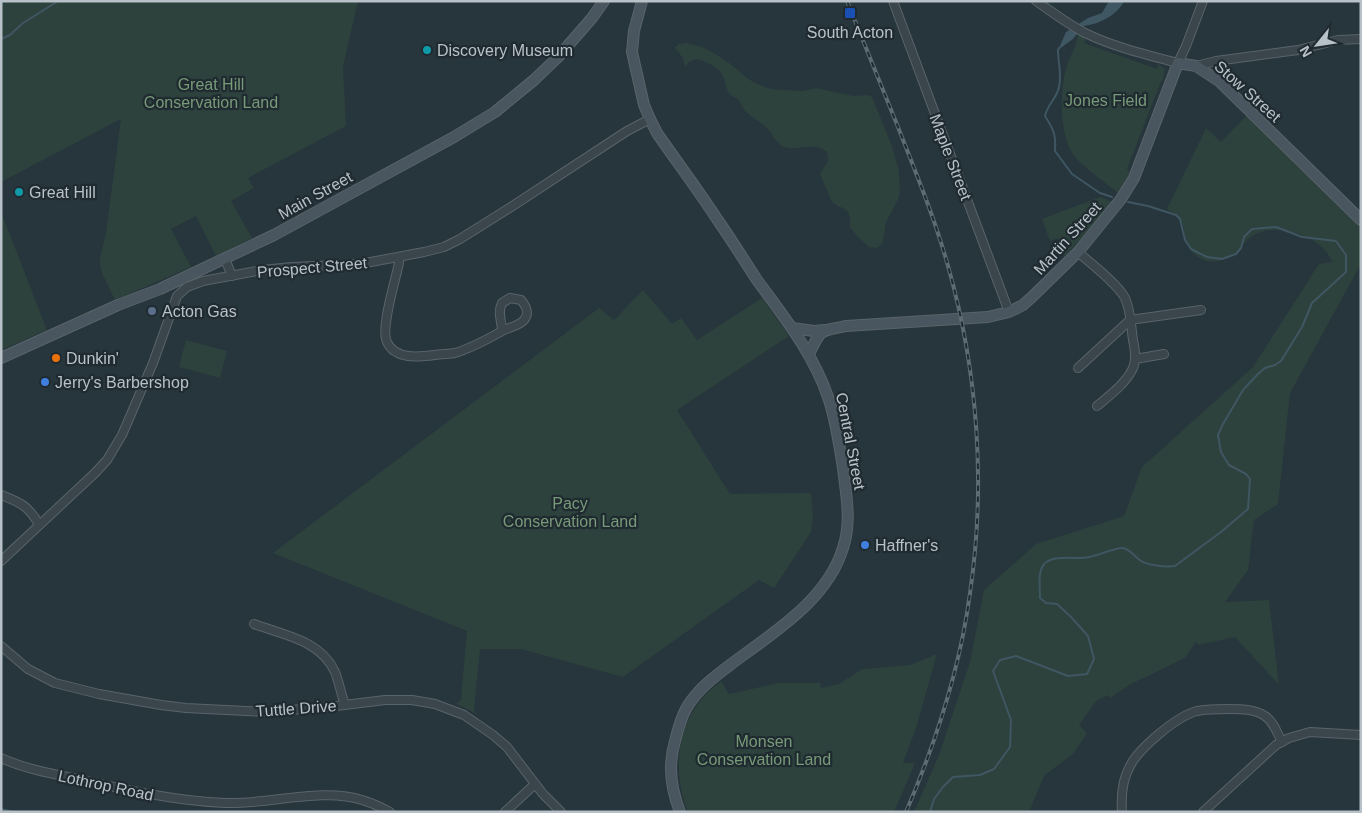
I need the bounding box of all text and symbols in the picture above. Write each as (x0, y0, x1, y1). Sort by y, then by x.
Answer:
marker: South Acton (843, 6, 857, 20)
north arrow (1292, 20, 1342, 70)
place label: South Acton (807, 24, 893, 41)
place label: Discovery Museum (437, 42, 573, 59)
text: N (1296, 43, 1315, 60)
marker: Discovery Museum (421, 44, 433, 56)
street label: Stow Street (1211, 57, 1284, 126)
park label: Great Hill Conservation Land (144, 76, 278, 111)
park label: Jones Field (1065, 92, 1147, 109)
street label: Maple Street (926, 112, 975, 203)
street label: Main Street (275, 168, 356, 223)
place label: Great Hill (29, 184, 96, 201)
marker: Great Hill (13, 186, 25, 198)
street label: Martin Street (1030, 198, 1105, 278)
street label: Prospect Street (256, 254, 368, 281)
place label: Acton Gas (162, 303, 237, 320)
marker: Acton Gas (146, 305, 158, 317)
place label: Dunkin' (66, 350, 119, 367)
marker: Dunkin' (50, 352, 62, 364)
place label: Jerry's Barbershop (55, 374, 189, 391)
marker: Jerry's Barbershop (39, 376, 51, 388)
street label: Central Street (833, 391, 868, 492)
park label: Pacy Conservation Land (503, 495, 637, 530)
place label: Haffner's (875, 537, 938, 554)
marker: Haffner's (859, 539, 871, 551)
street label: Tuttle Drive (255, 697, 337, 720)
park label: Monsen Conservation Land (697, 733, 831, 768)
street label: Lothrop Road (57, 767, 155, 804)

